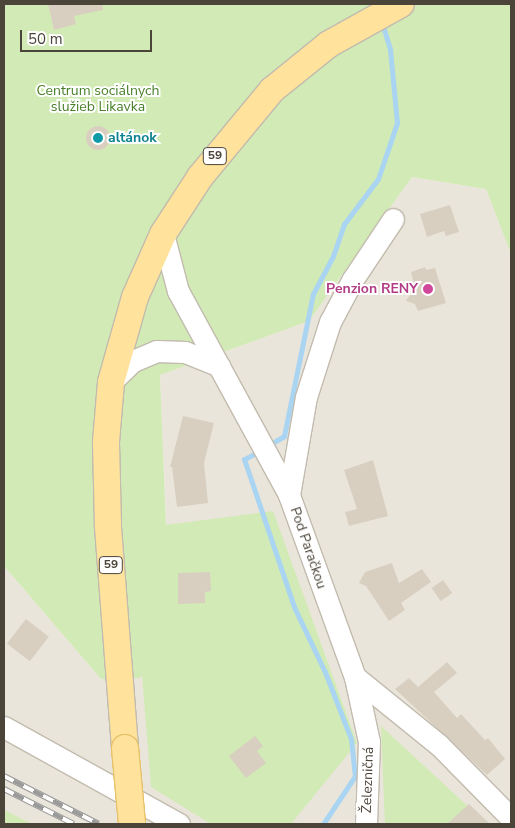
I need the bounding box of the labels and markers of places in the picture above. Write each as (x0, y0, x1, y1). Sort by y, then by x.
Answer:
place label: altánok (108, 130, 157, 146)
marker: altánok (92, 132, 104, 144)
place label: Penzion RENY (326, 281, 418, 297)
marker: Penzion RENY (422, 283, 434, 295)

